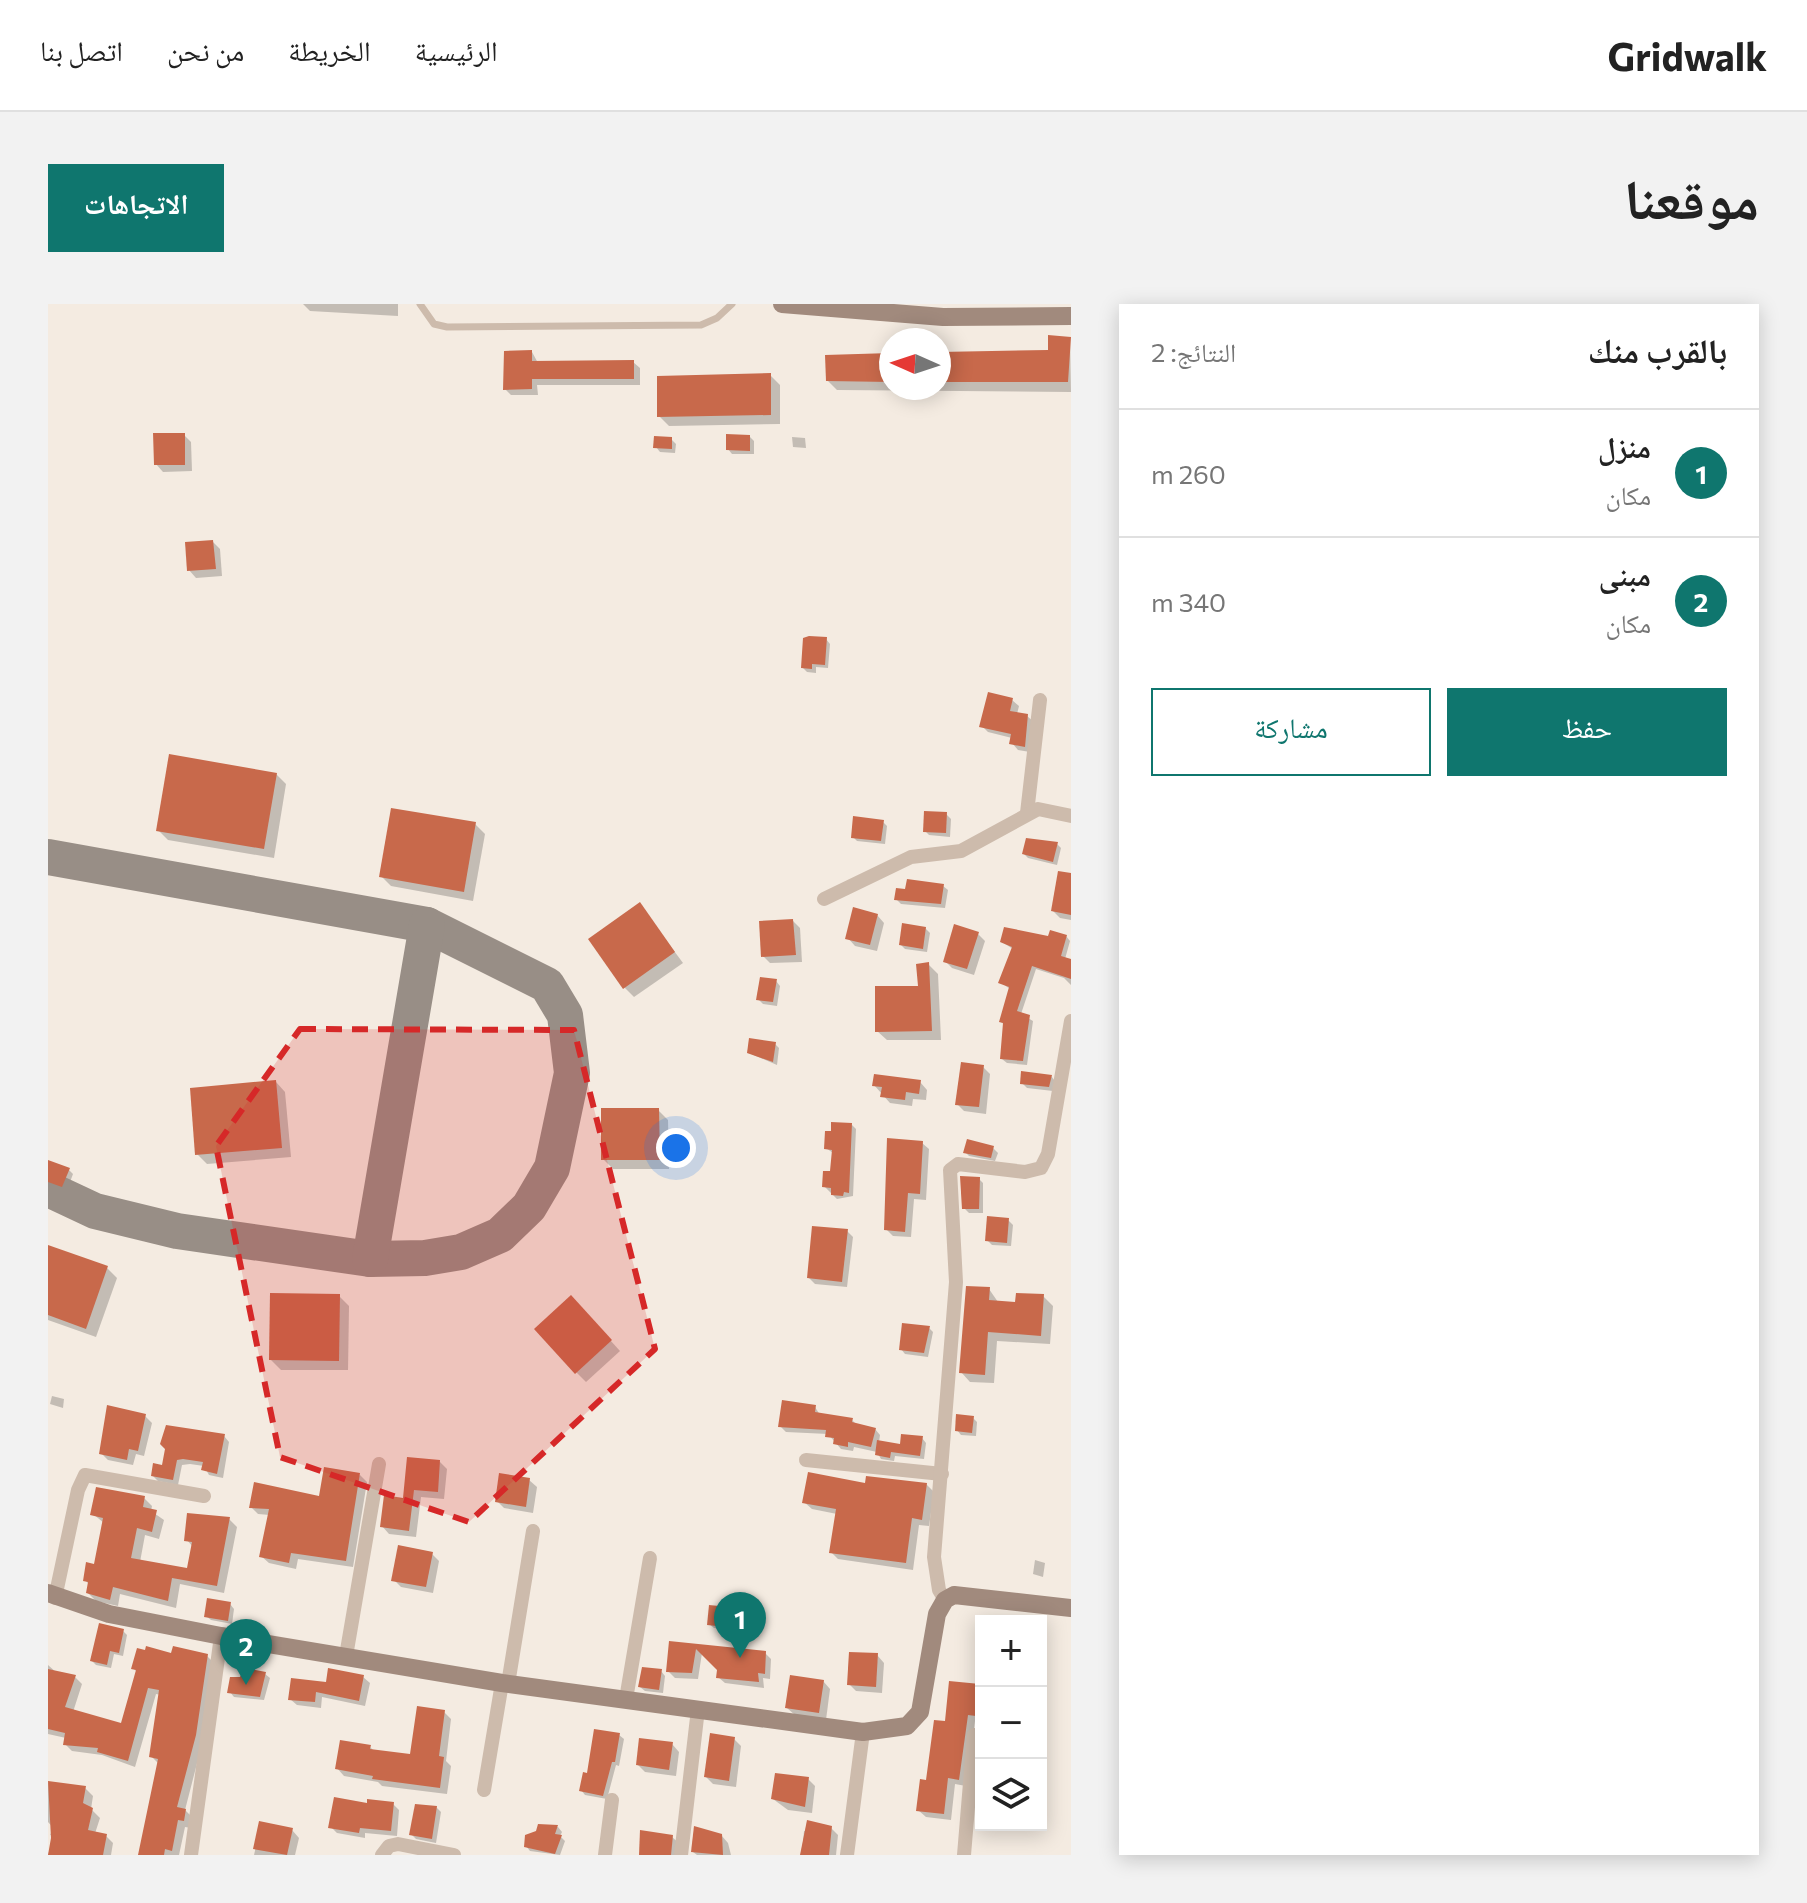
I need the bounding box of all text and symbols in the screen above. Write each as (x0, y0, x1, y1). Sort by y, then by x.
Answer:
text: Gridwalk (1607, 32, 1767, 79)
text: اتصل بنا (40, 33, 123, 67)
text: من نحن (167, 33, 244, 67)
text: الخريطة (288, 33, 371, 67)
text: الرئيسية (415, 33, 498, 67)
text: موقعنا (1624, 163, 1759, 232)
button: الاتجاهات (48, 164, 224, 252)
north arrow (879, 328, 951, 400)
text: بالقرب منك (1588, 328, 1727, 370)
text: النتائج: 2 (1151, 336, 1236, 367)
text: منزل (1598, 427, 1651, 464)
text: 260 m (1151, 458, 1226, 489)
text: 1 (1695, 458, 1707, 489)
text: مكان (1605, 479, 1651, 510)
text: مبنى (1599, 555, 1651, 592)
text: 340 m (1151, 586, 1226, 617)
text: 2 (1694, 586, 1708, 617)
text: مكان (1605, 607, 1651, 638)
button: مشاركة (1151, 688, 1431, 776)
button: حفظ (1447, 688, 1727, 776)
your location (656, 1128, 696, 1168)
pin: 1 (714, 1592, 766, 1658)
map controls (975, 1615, 1047, 1831)
button: + (975, 1615, 1047, 1687)
pin: 2 (220, 1619, 272, 1685)
button: − (975, 1687, 1047, 1759)
button: layers (975, 1759, 1047, 1831)

